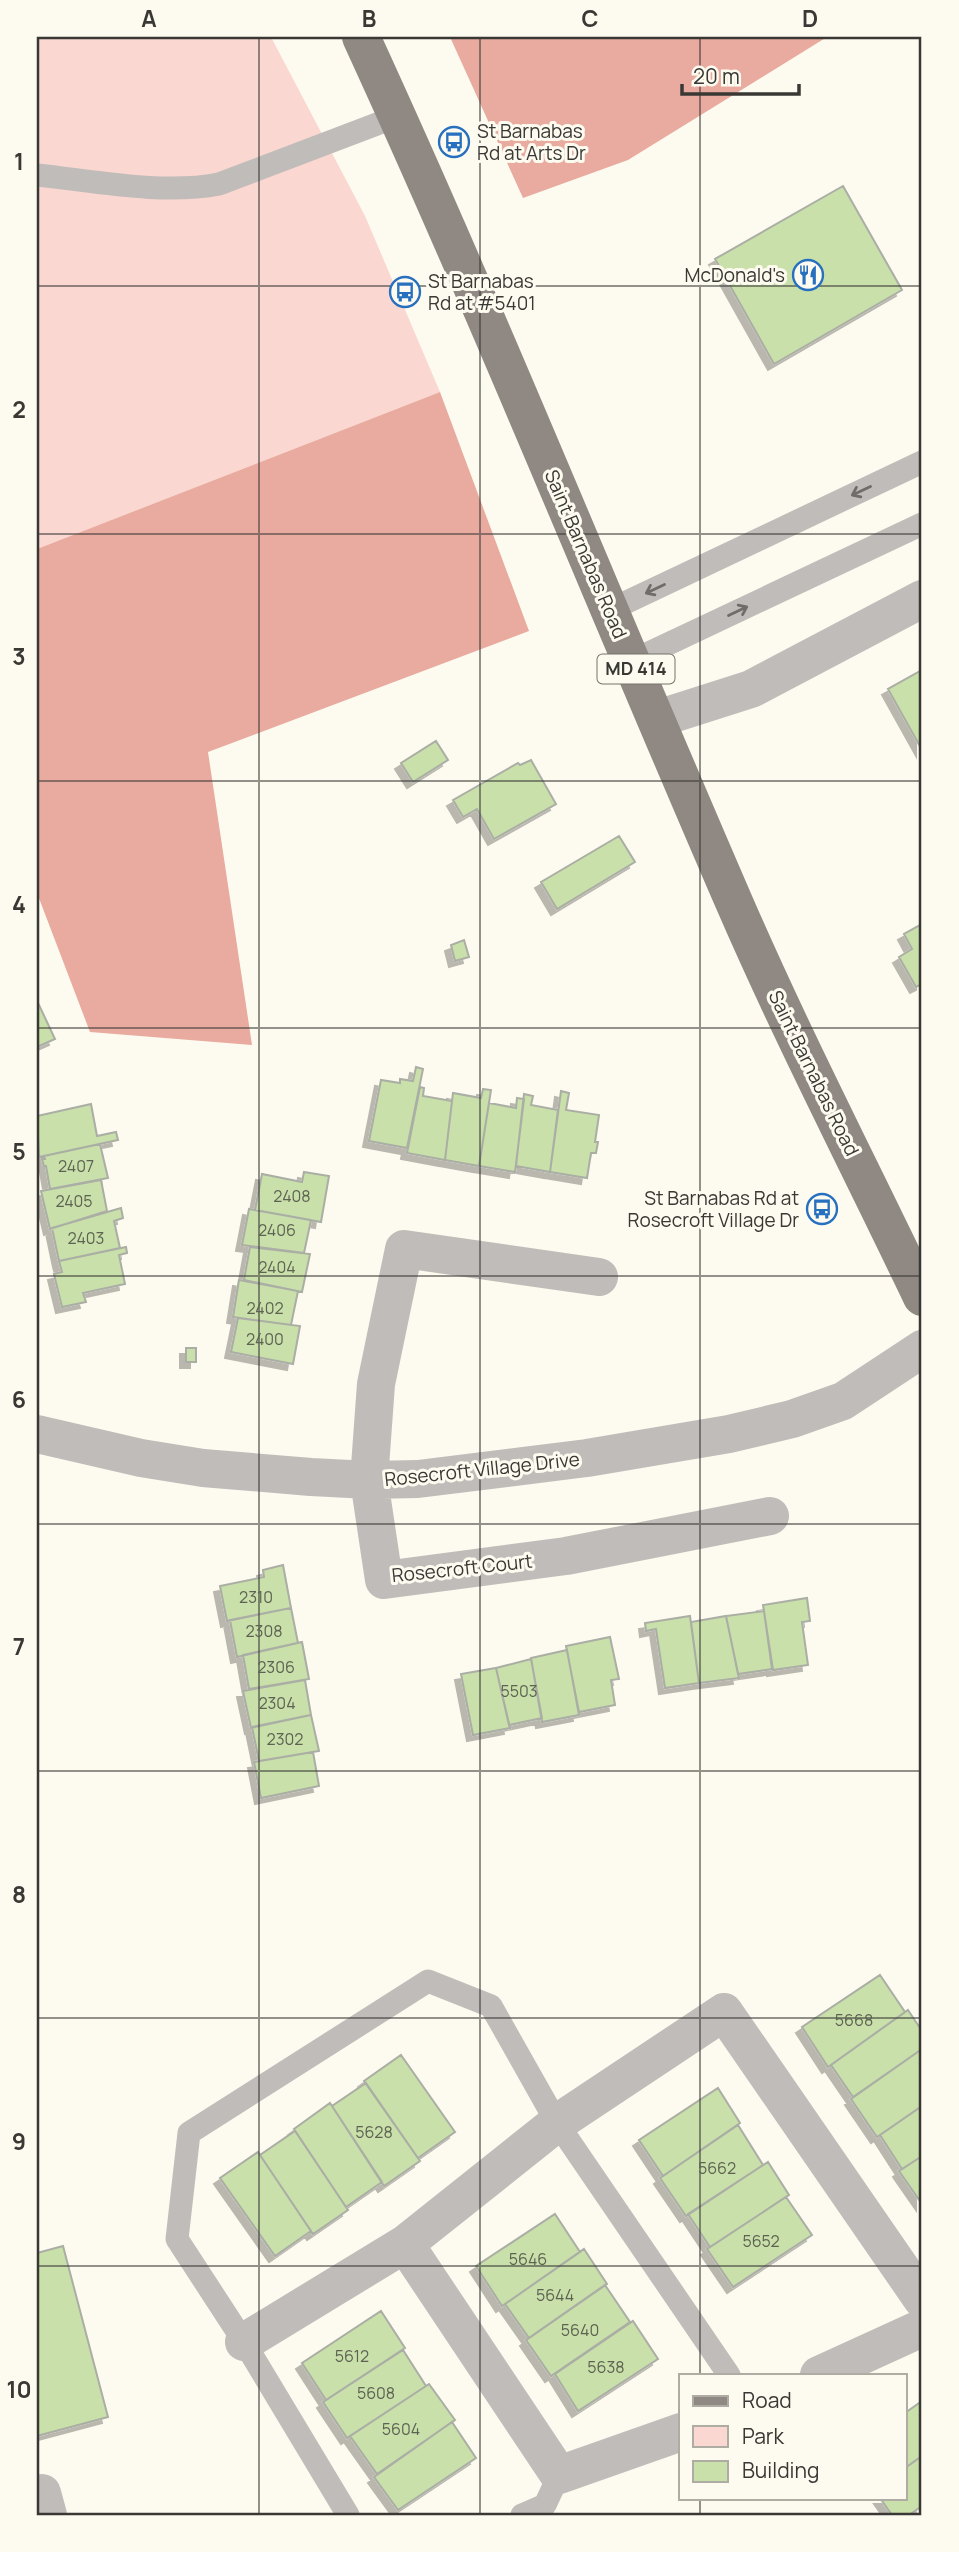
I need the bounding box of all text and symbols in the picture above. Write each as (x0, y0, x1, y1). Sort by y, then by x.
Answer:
text: A (141, 2, 157, 34)
text: B (362, 2, 376, 34)
text: C (582, 2, 599, 34)
text: D (802, 2, 818, 34)
scale bar (682, 52, 800, 96)
text: 20 m (693, 62, 740, 90)
place label: St Barnabas Rd at Arts Dr (477, 118, 586, 166)
bus stop icon: St Barnabas Rd at Arts Dr (437, 125, 471, 159)
text: 1 (14, 145, 24, 177)
restaurant icon: McDonald's (791, 258, 825, 292)
place label: McDonald's (684, 262, 785, 288)
place label: St Barnabas Rd at #5401 (428, 268, 536, 316)
bus stop icon: St Barnabas Rd at #5401 (388, 275, 422, 309)
text: 2 (12, 393, 26, 425)
street label: Saint Barnabas Road (539, 466, 633, 642)
one-way arrow (850, 486, 871, 499)
one-way arrow (645, 582, 666, 596)
one-way arrow (727, 604, 748, 617)
text: 3 (12, 640, 26, 672)
road number: MD 414 (598, 654, 674, 684)
text: 4 (12, 888, 26, 920)
street label: Saint Barnabas Road (763, 986, 865, 1160)
text: 5 (12, 1135, 26, 1167)
house number: 2407 (58, 1155, 94, 1177)
house number: 2408 (273, 1185, 311, 1207)
place label: St Barnabas Rd at Rosecroft Village Dr (628, 1185, 799, 1233)
house number: 2405 (55, 1190, 93, 1212)
bus stop icon: St Barnabas Rd at Rosecroft Village Dr (805, 1192, 839, 1226)
house number: 2406 (258, 1219, 296, 1241)
house number: 2403 (68, 1227, 104, 1249)
house number: 2404 (258, 1256, 296, 1278)
house number: 2402 (246, 1297, 284, 1319)
house number: 2400 (246, 1328, 284, 1350)
text: 6 (12, 1383, 26, 1415)
street label: Rosecroft Village Drive (383, 1446, 581, 1492)
street label: Rosecroft Court (390, 1548, 534, 1588)
house number: 2310 (239, 1586, 273, 1608)
house number: 2308 (245, 1620, 283, 1642)
text: 7 (13, 1630, 25, 1662)
house number: 2306 (257, 1656, 295, 1678)
house number: 5503 (500, 1680, 538, 1702)
house number: 2304 (258, 1692, 296, 1714)
house number: 2302 (267, 1728, 303, 1750)
text: 8 (12, 1878, 26, 1910)
house number: 5668 (835, 2009, 873, 2031)
house number: 5628 (355, 2121, 393, 2143)
text: 9 (12, 2125, 26, 2157)
house number: 5662 (698, 2157, 736, 2179)
house number: 5652 (742, 2230, 780, 2252)
house number: 5646 (509, 2248, 547, 2270)
house number: 5644 (536, 2284, 574, 2306)
house number: 5640 (561, 2319, 599, 2341)
house number: 5612 (335, 2345, 369, 2367)
house number: 5638 (587, 2356, 625, 2378)
text: 10 (6, 2373, 32, 2405)
legend (679, 2374, 906, 2500)
house number: 5608 (357, 2382, 395, 2404)
text: Road (742, 2386, 792, 2414)
house number: 5604 (382, 2418, 420, 2440)
text: Park (742, 2422, 784, 2450)
text: Building (742, 2456, 819, 2484)

